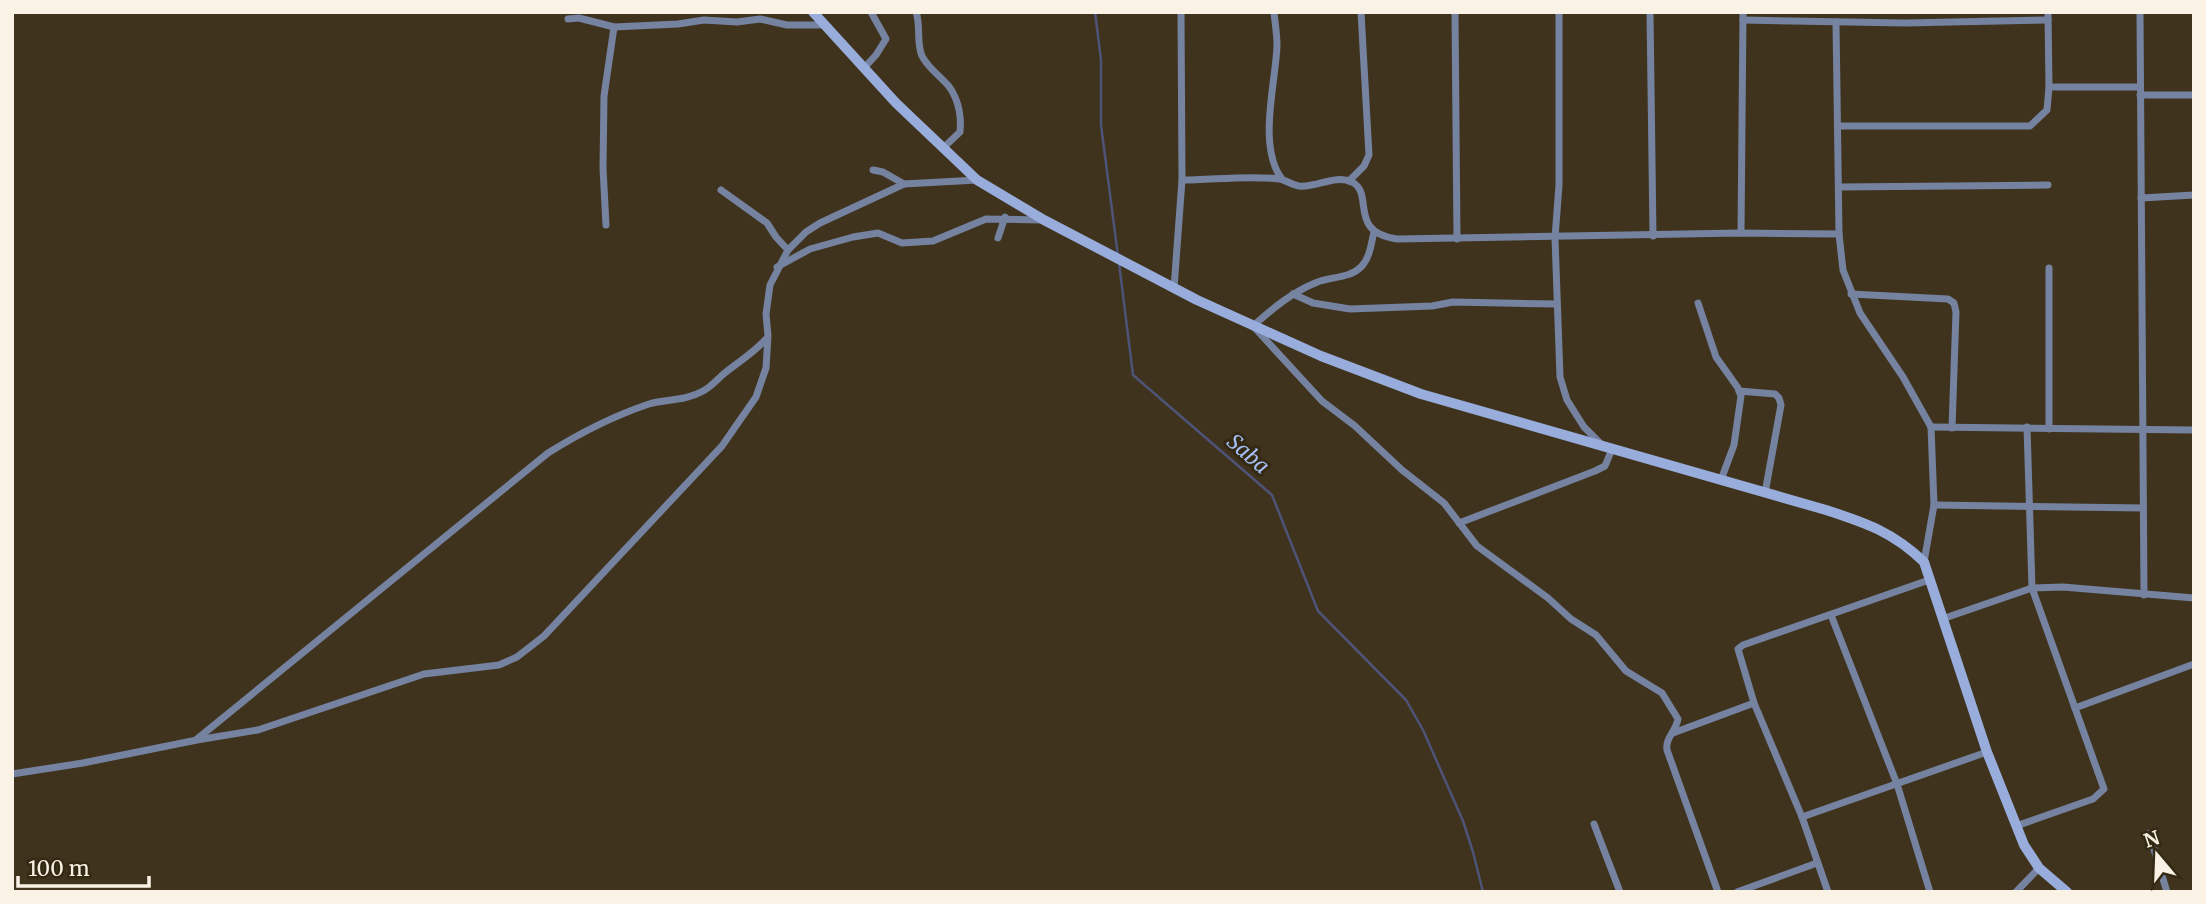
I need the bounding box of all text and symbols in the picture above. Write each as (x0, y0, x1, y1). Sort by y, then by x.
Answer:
water label: Saba (1222, 428, 1275, 479)
north arrow (2122, 820, 2192, 890)
text: N (2140, 825, 2162, 853)
scale bar (18, 844, 149, 888)
text: 100 m (28, 855, 90, 882)

